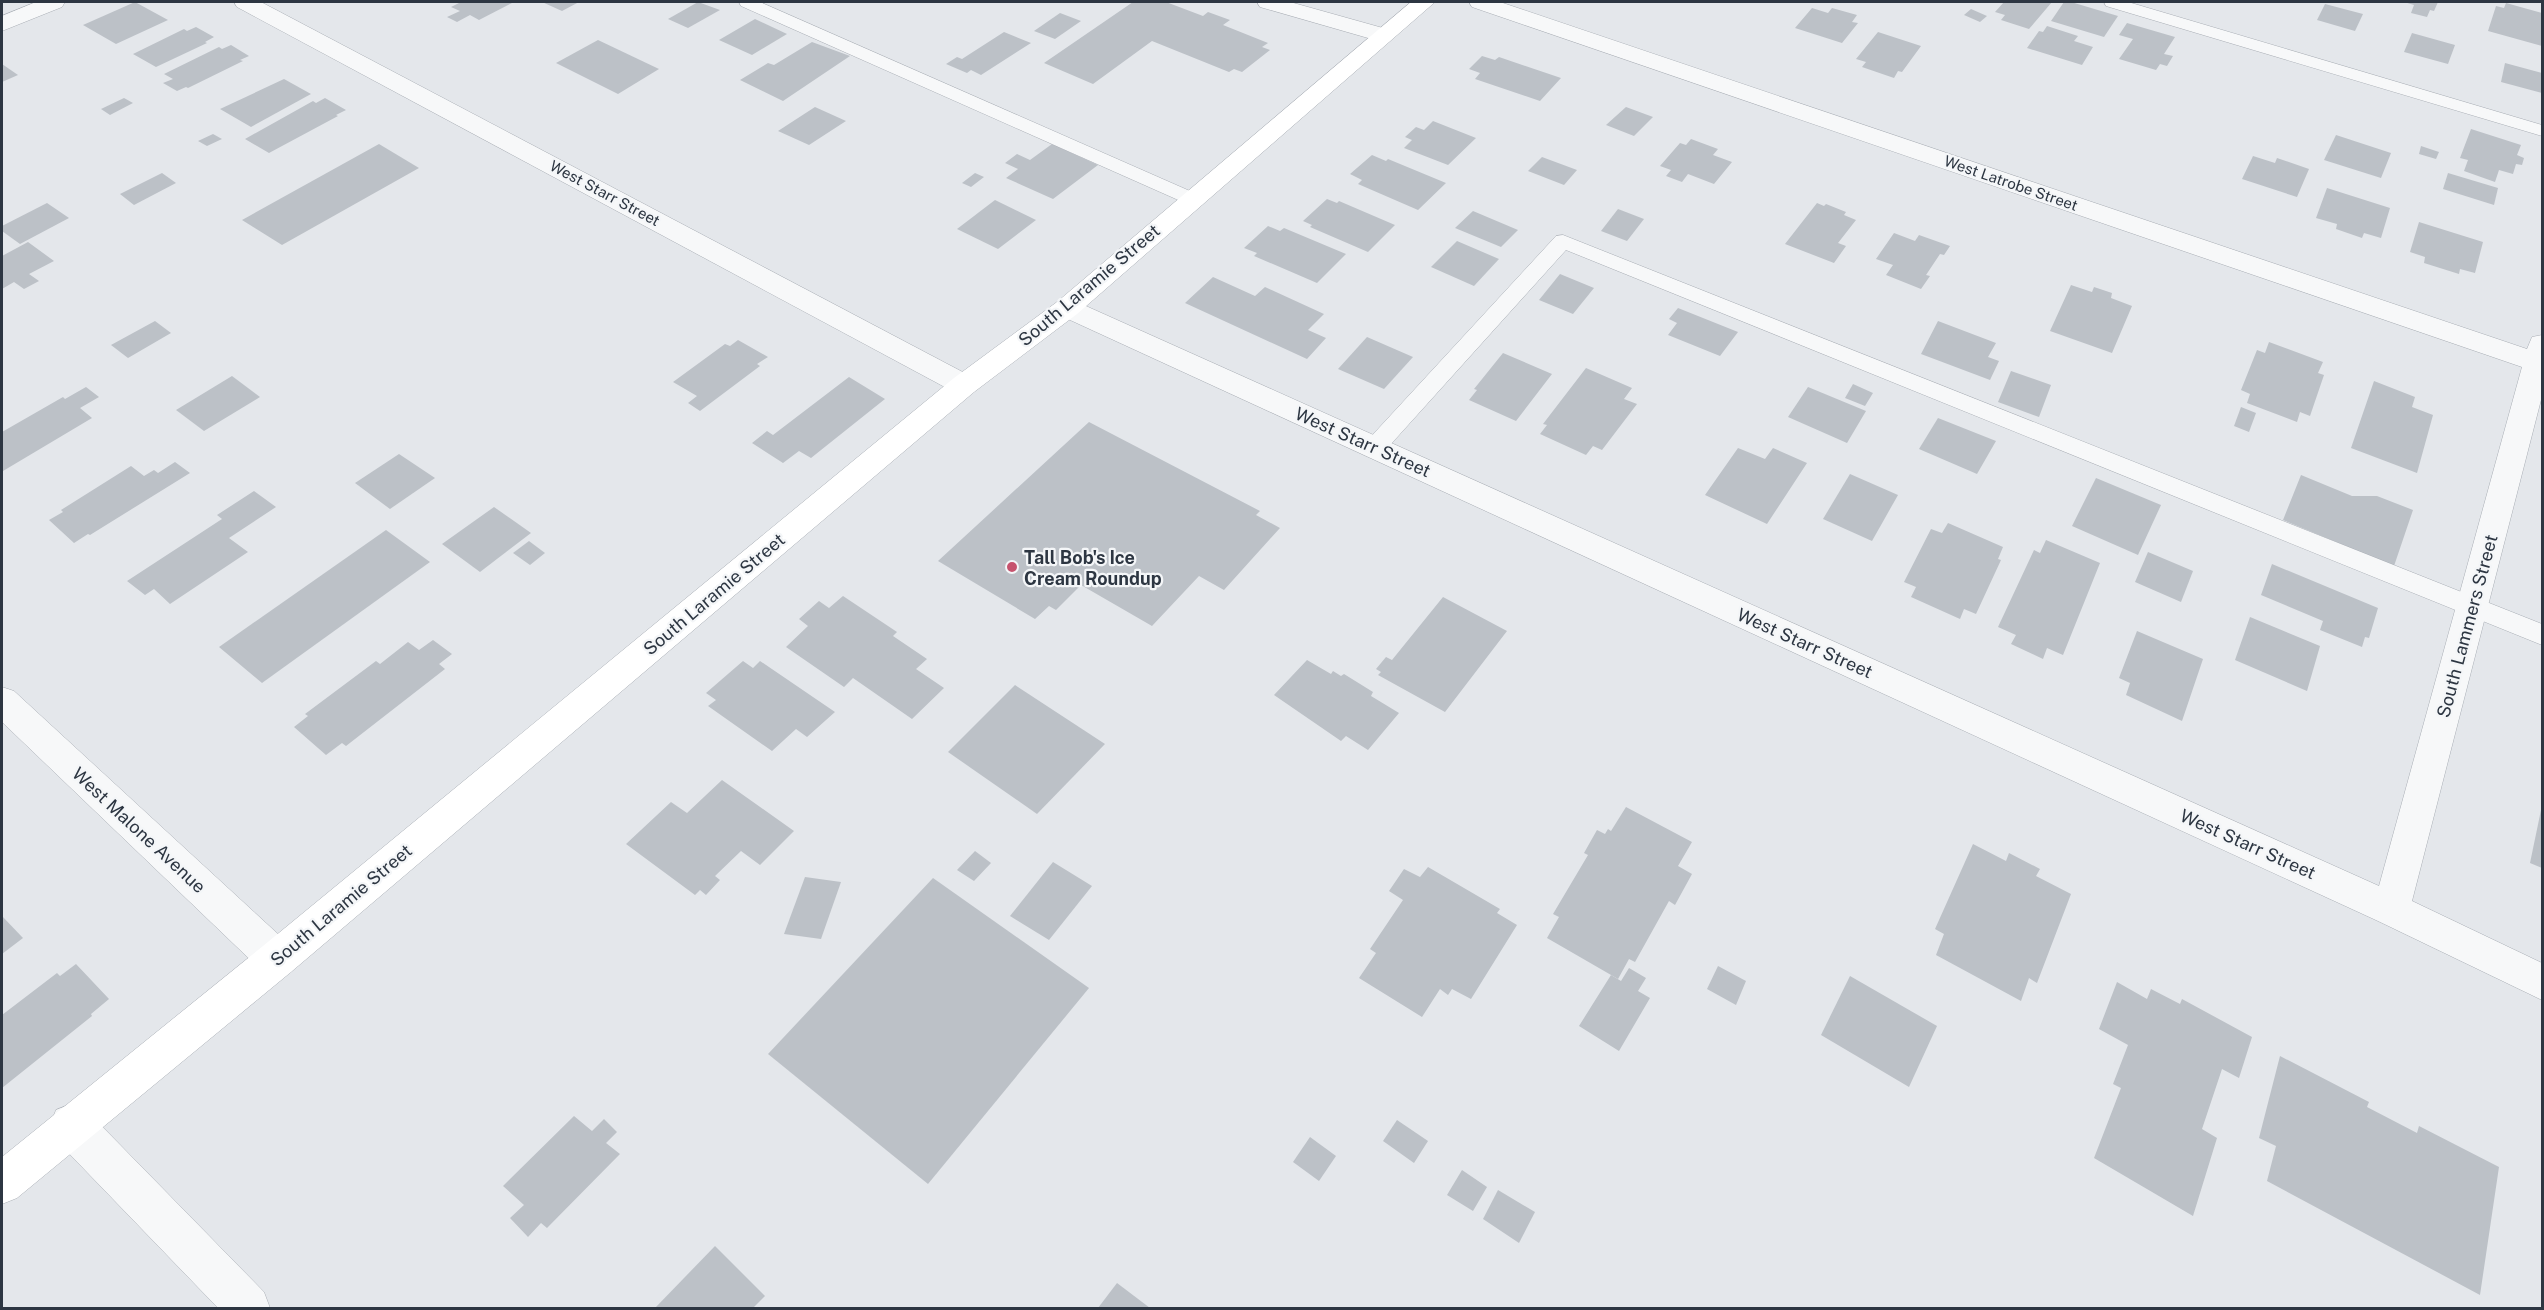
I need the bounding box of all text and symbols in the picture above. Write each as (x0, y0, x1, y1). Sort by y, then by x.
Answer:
street label: West Latrobe Street (1942, 152, 2080, 214)
street label: West Starr Street (547, 157, 663, 229)
street label: South Laramie Street (1014, 220, 1164, 350)
street label: West Starr Street (1292, 403, 1434, 481)
street label: South Laramie Street (639, 529, 789, 659)
street label: South Lammers Street (2432, 532, 2502, 720)
place label: Tall Bob's Ice Cream Roundup (1024, 547, 1162, 589)
marker: Tall Bob's Ice Cream Roundup (1005, 560, 1019, 574)
street label: West Starr Street (1734, 604, 1876, 682)
street label: West Malone Avenue (68, 763, 210, 897)
street label: West Starr Street (2177, 805, 2319, 883)
street label: South Laramie Street (266, 840, 416, 970)

